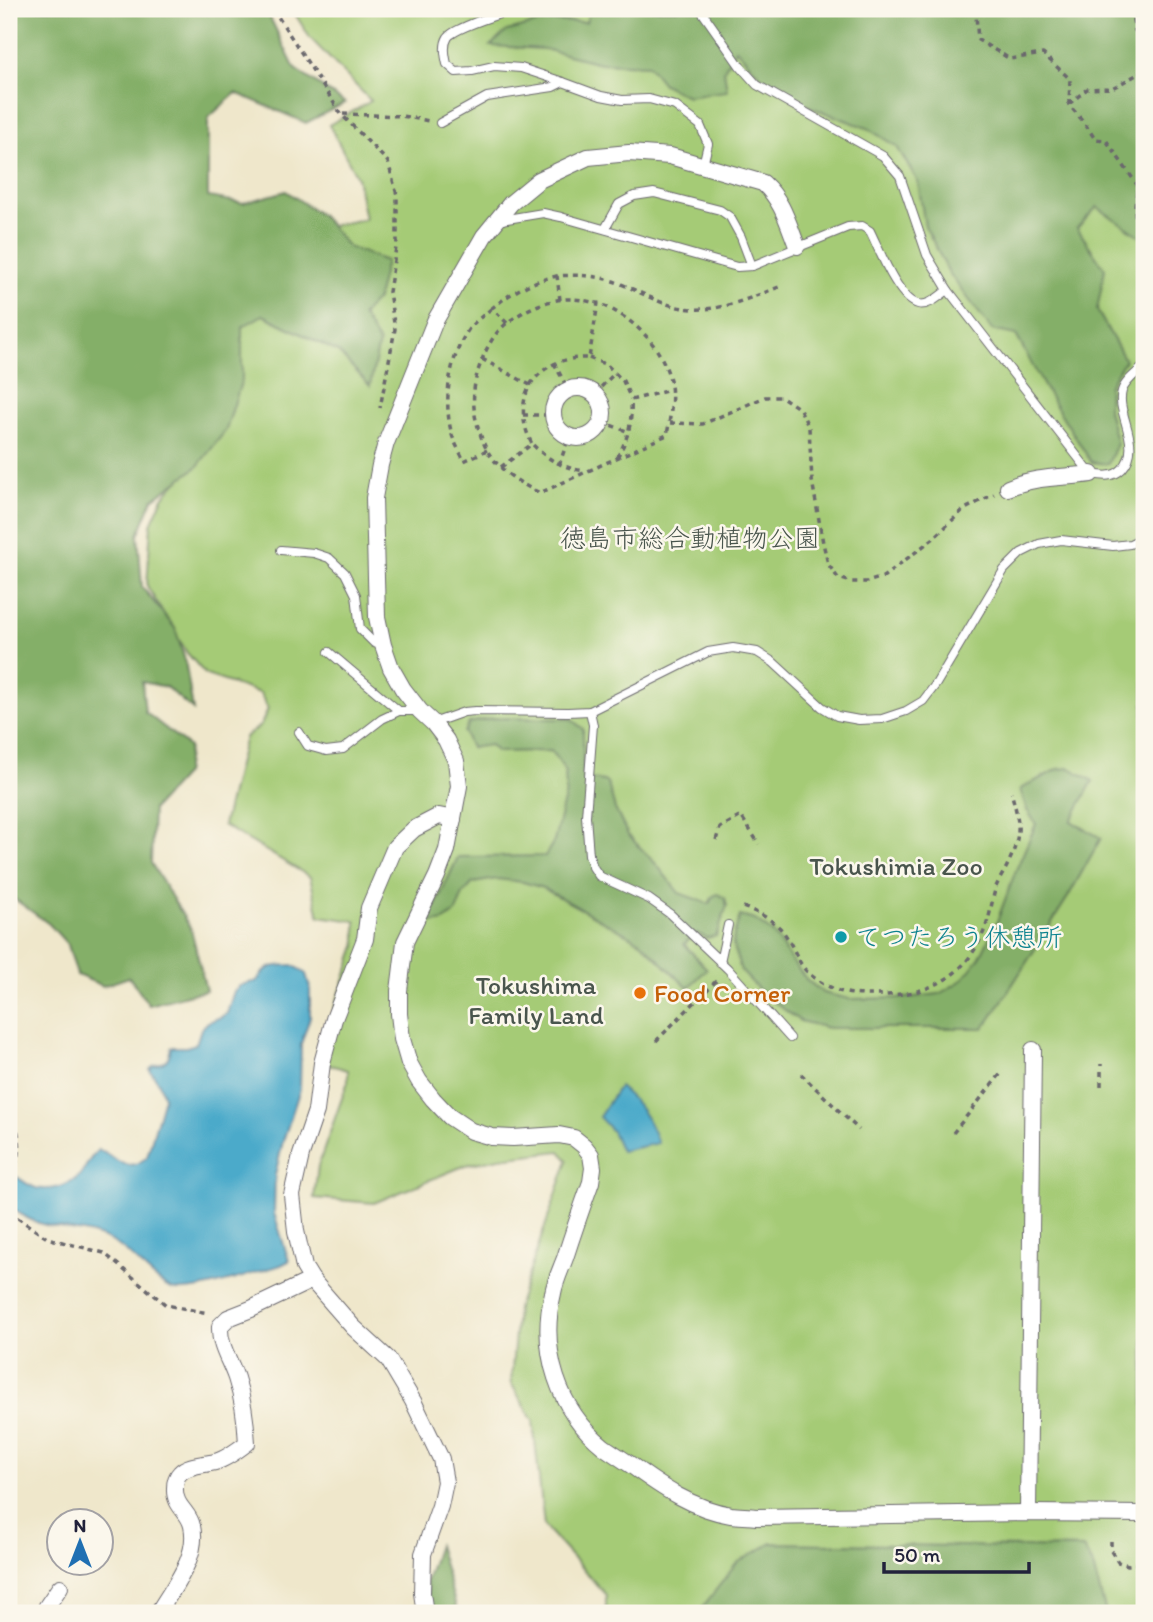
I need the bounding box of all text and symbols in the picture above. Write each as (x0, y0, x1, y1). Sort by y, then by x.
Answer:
park label: 徳島市総合動植物公園 (560, 522, 820, 554)
park label: Tokushimia Zoo (809, 850, 983, 882)
place label: てつたろう休憩所 (855, 921, 1062, 953)
marker: てつたろう休憩所 (833, 929, 849, 945)
park label: Tokushima Family Land (468, 969, 604, 1031)
place label: Food Corner (654, 977, 791, 1009)
marker: Food Corner (632, 985, 648, 1001)
north arrow (46, 1506, 116, 1576)
text: N (74, 1514, 86, 1537)
scale bar (884, 1531, 1029, 1575)
text: 50 m (894, 1542, 941, 1567)

